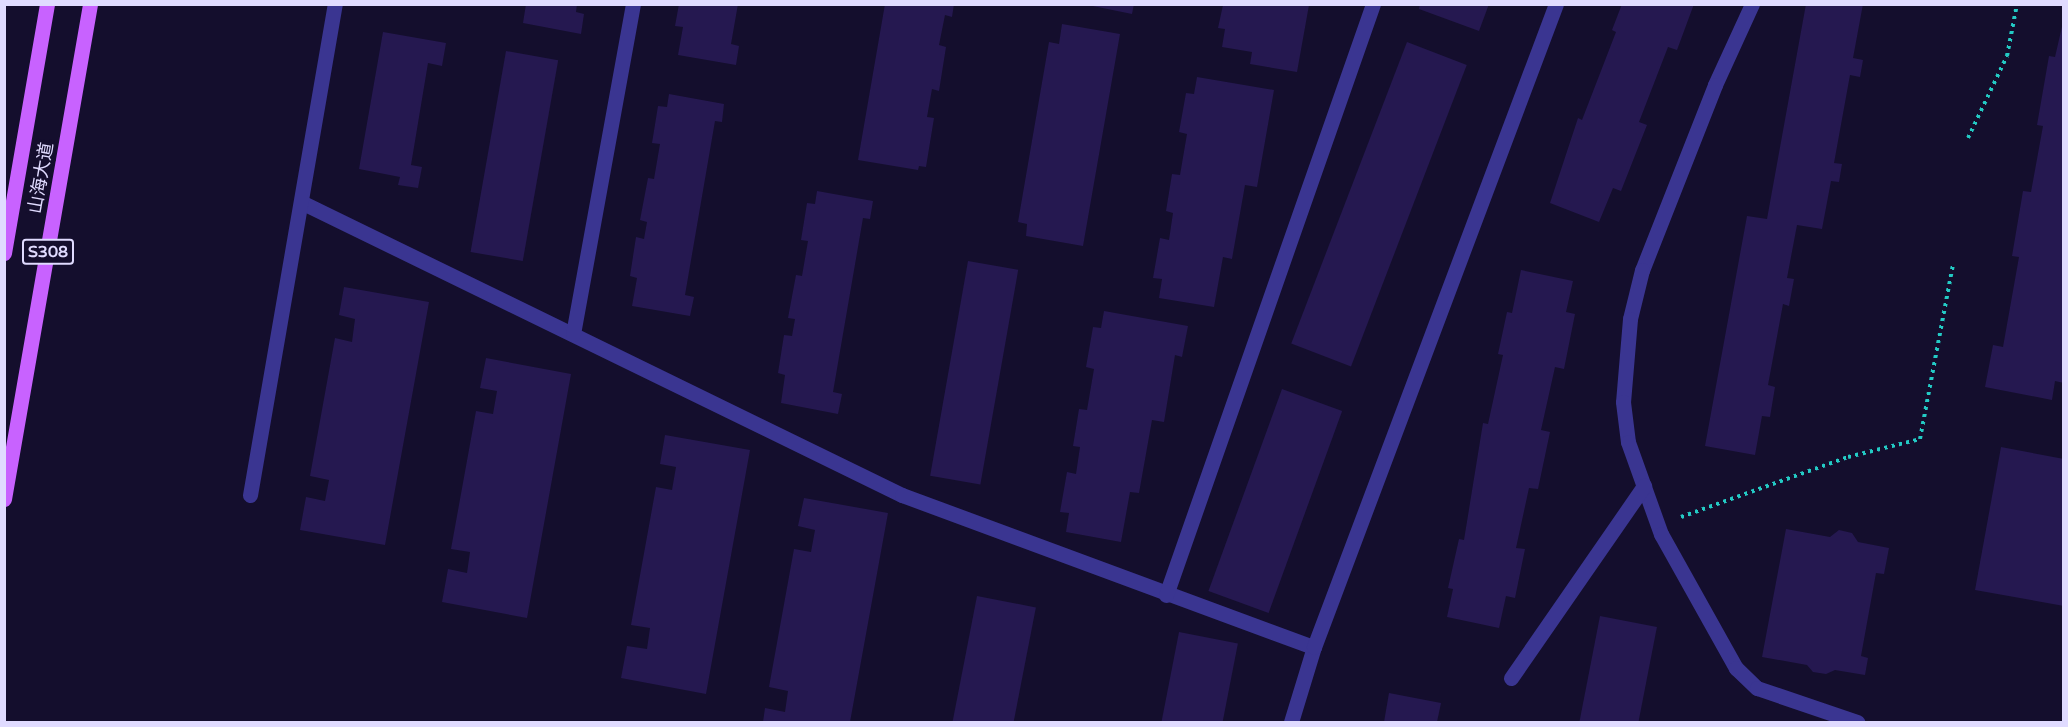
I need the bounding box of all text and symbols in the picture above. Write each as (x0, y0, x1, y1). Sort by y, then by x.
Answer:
street label: 山海大道 (24, 141, 58, 215)
road number: S308 (21, 239, 75, 265)

